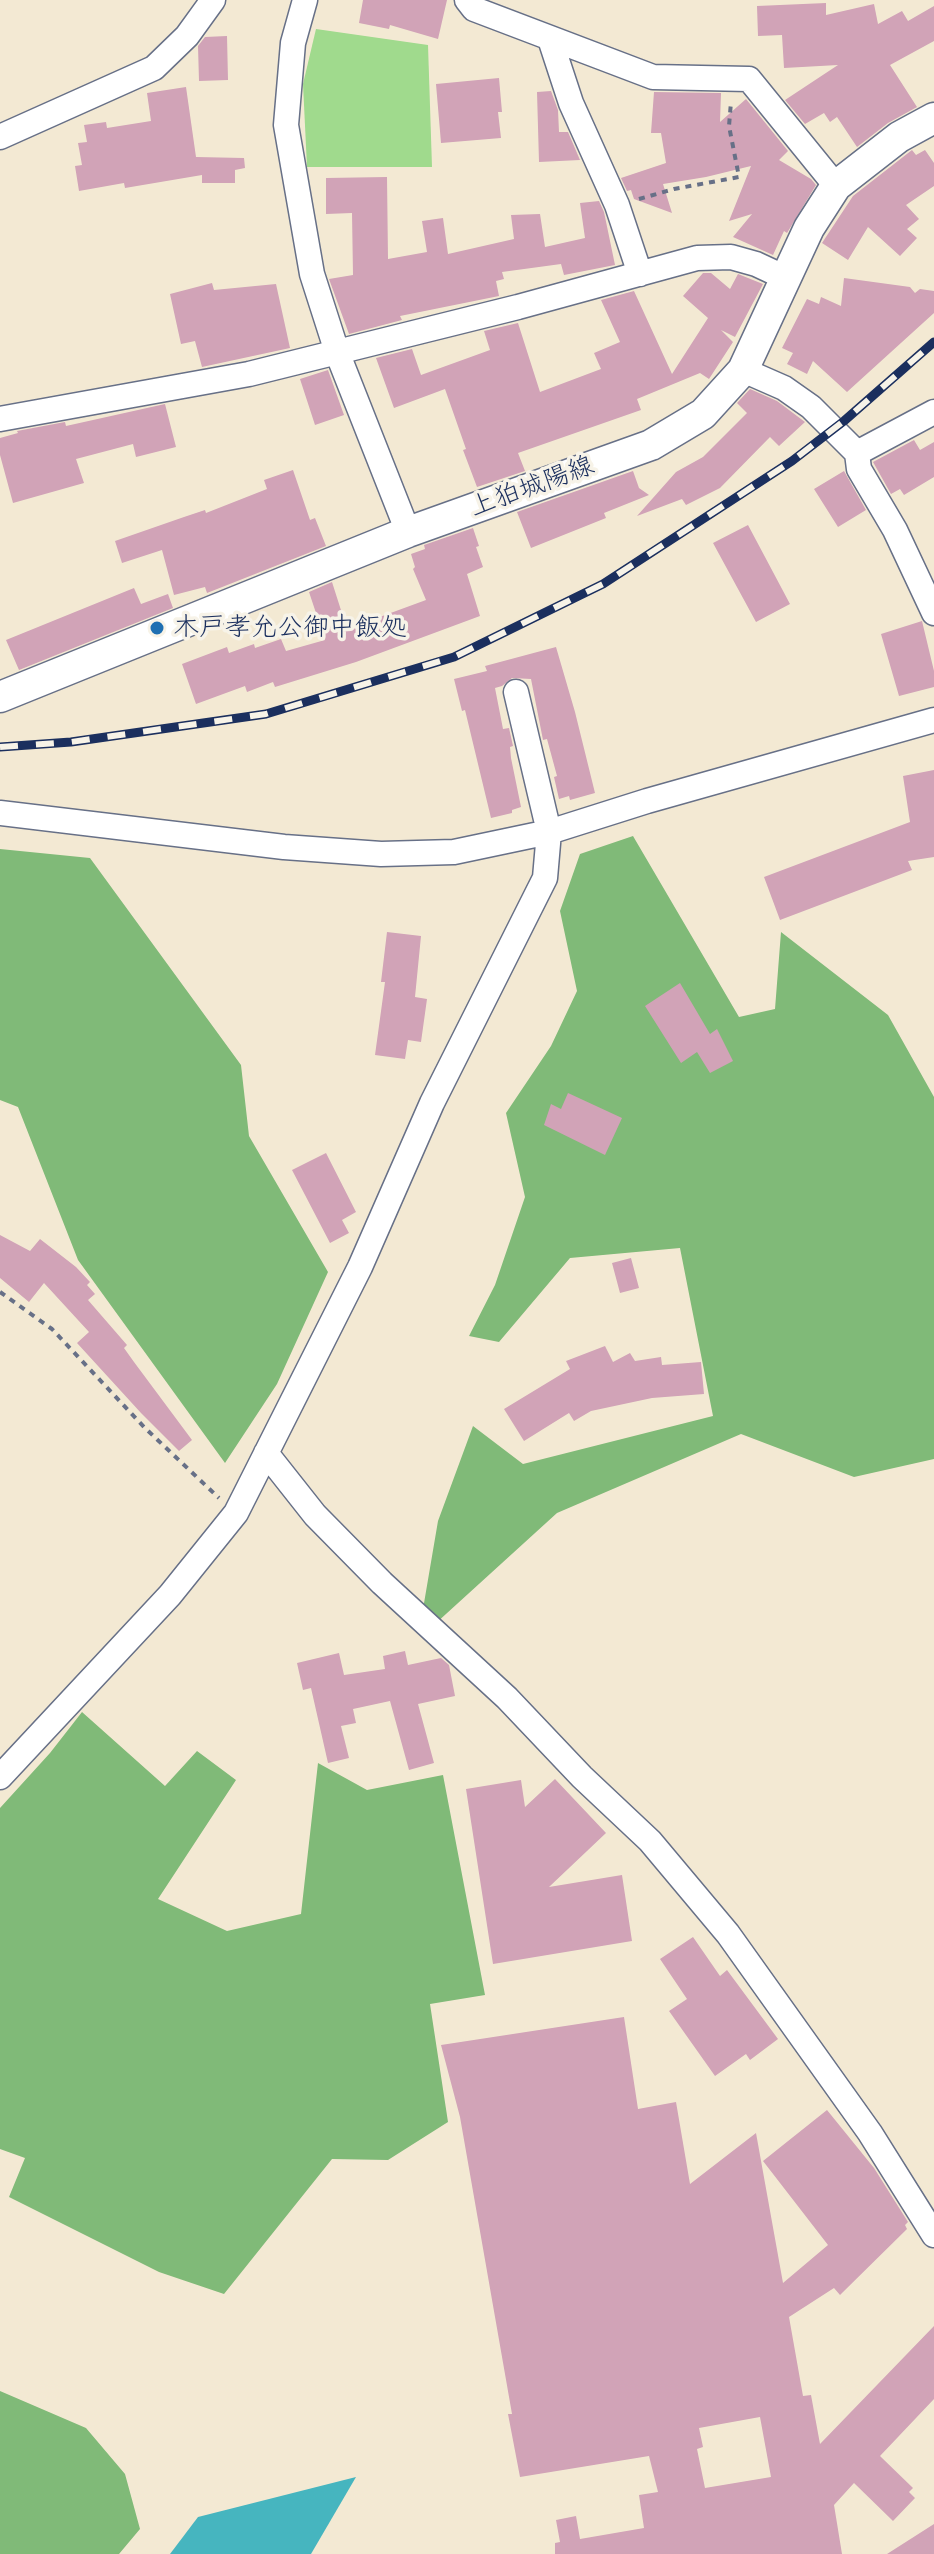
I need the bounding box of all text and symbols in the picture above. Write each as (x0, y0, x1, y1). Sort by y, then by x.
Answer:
street label: 上狛城陽線 (466, 450, 598, 524)
place label: 木戸孝允公御中飯処 (173, 612, 407, 644)
marker: 木戸孝允公御中飯処 (148, 619, 166, 637)

